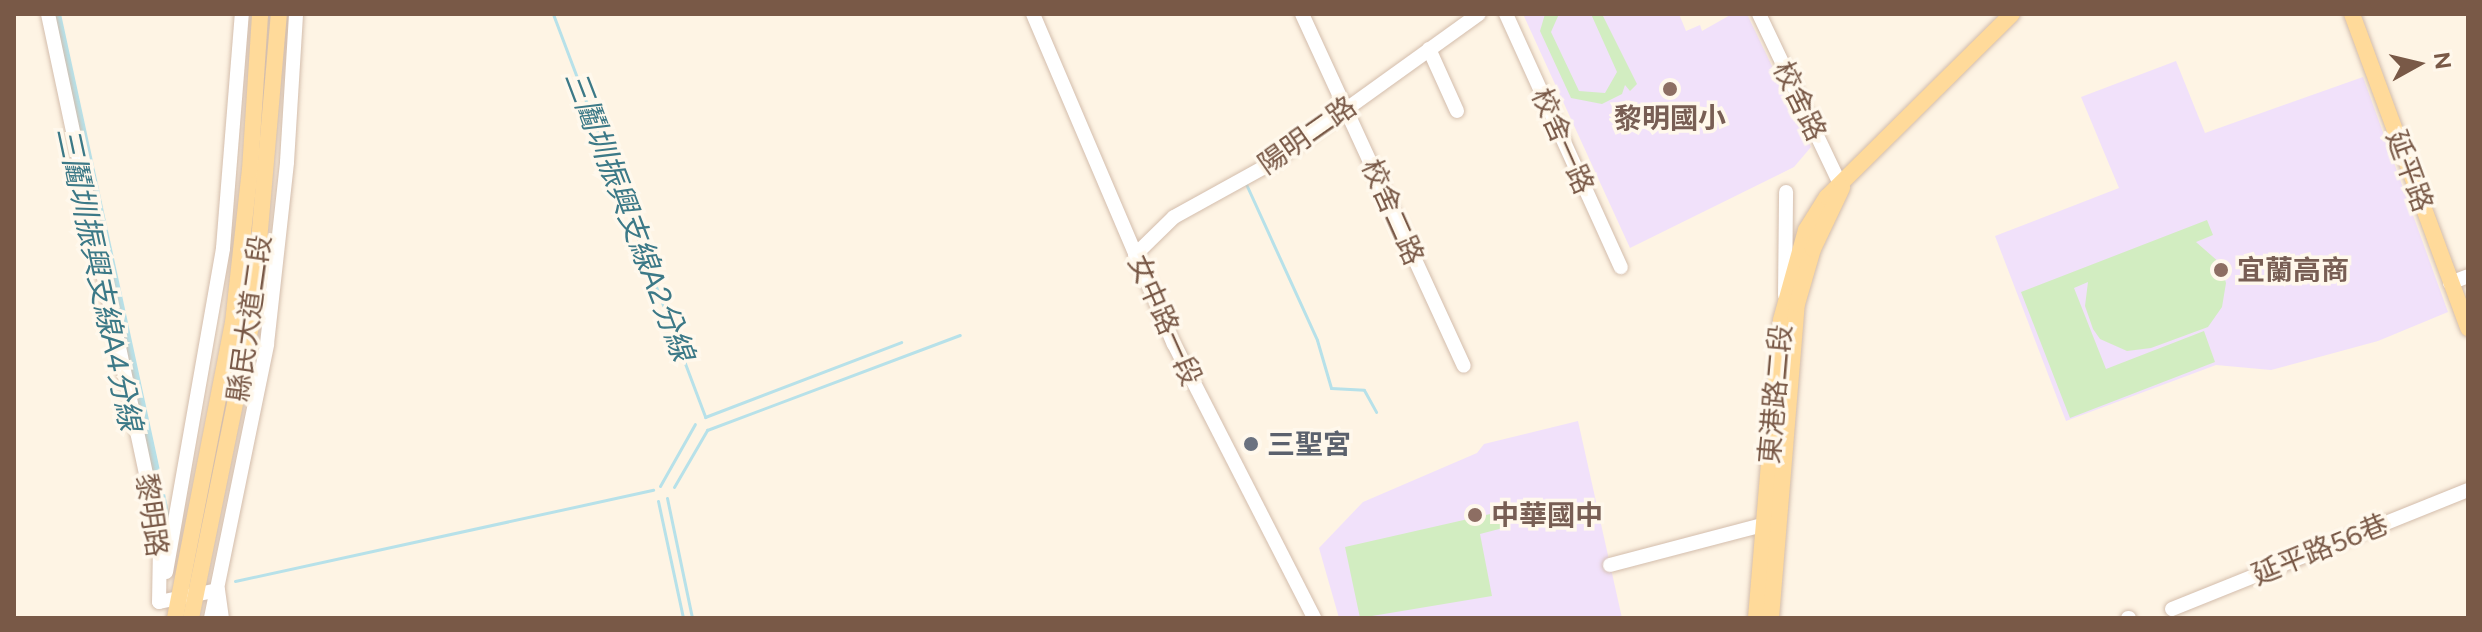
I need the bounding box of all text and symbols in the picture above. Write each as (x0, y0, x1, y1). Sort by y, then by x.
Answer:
north arrow (2378, 24, 2458, 104)
text: N (2428, 50, 2457, 71)
street label: 校舍路 (1766, 56, 1834, 146)
water label: 三鬮圳振興支線A2分線 (557, 66, 701, 366)
marker: 黎明國小 (1661, 80, 1679, 98)
street label: 校舍一路 (1525, 83, 1601, 199)
street label: 陽明二路 (1251, 89, 1363, 181)
place label: 黎明國小 (1614, 101, 1726, 135)
water label: 三鬮圳振興支線A4分線 (49, 124, 149, 434)
street label: 延平路 (2380, 126, 2440, 216)
street label: 校舍二路 (1355, 154, 1431, 270)
street label: 縣民大道二段 (221, 232, 277, 404)
street label: 女中路一段 (1121, 249, 1209, 391)
place label: 宜蘭高商 (2237, 253, 2349, 287)
marker: 宜蘭高商 (2212, 261, 2230, 279)
street label: 東港路二段 (1752, 323, 1798, 465)
place label: 三聖宮 (1267, 427, 1351, 461)
marker: 三聖宮 (1242, 435, 1260, 453)
street label: 黎明路 (130, 471, 174, 559)
place label: 中華國中 (1491, 498, 1603, 532)
marker: 中華國中 (1466, 506, 1484, 524)
street label: 延平路56巷 (2247, 506, 2393, 592)

